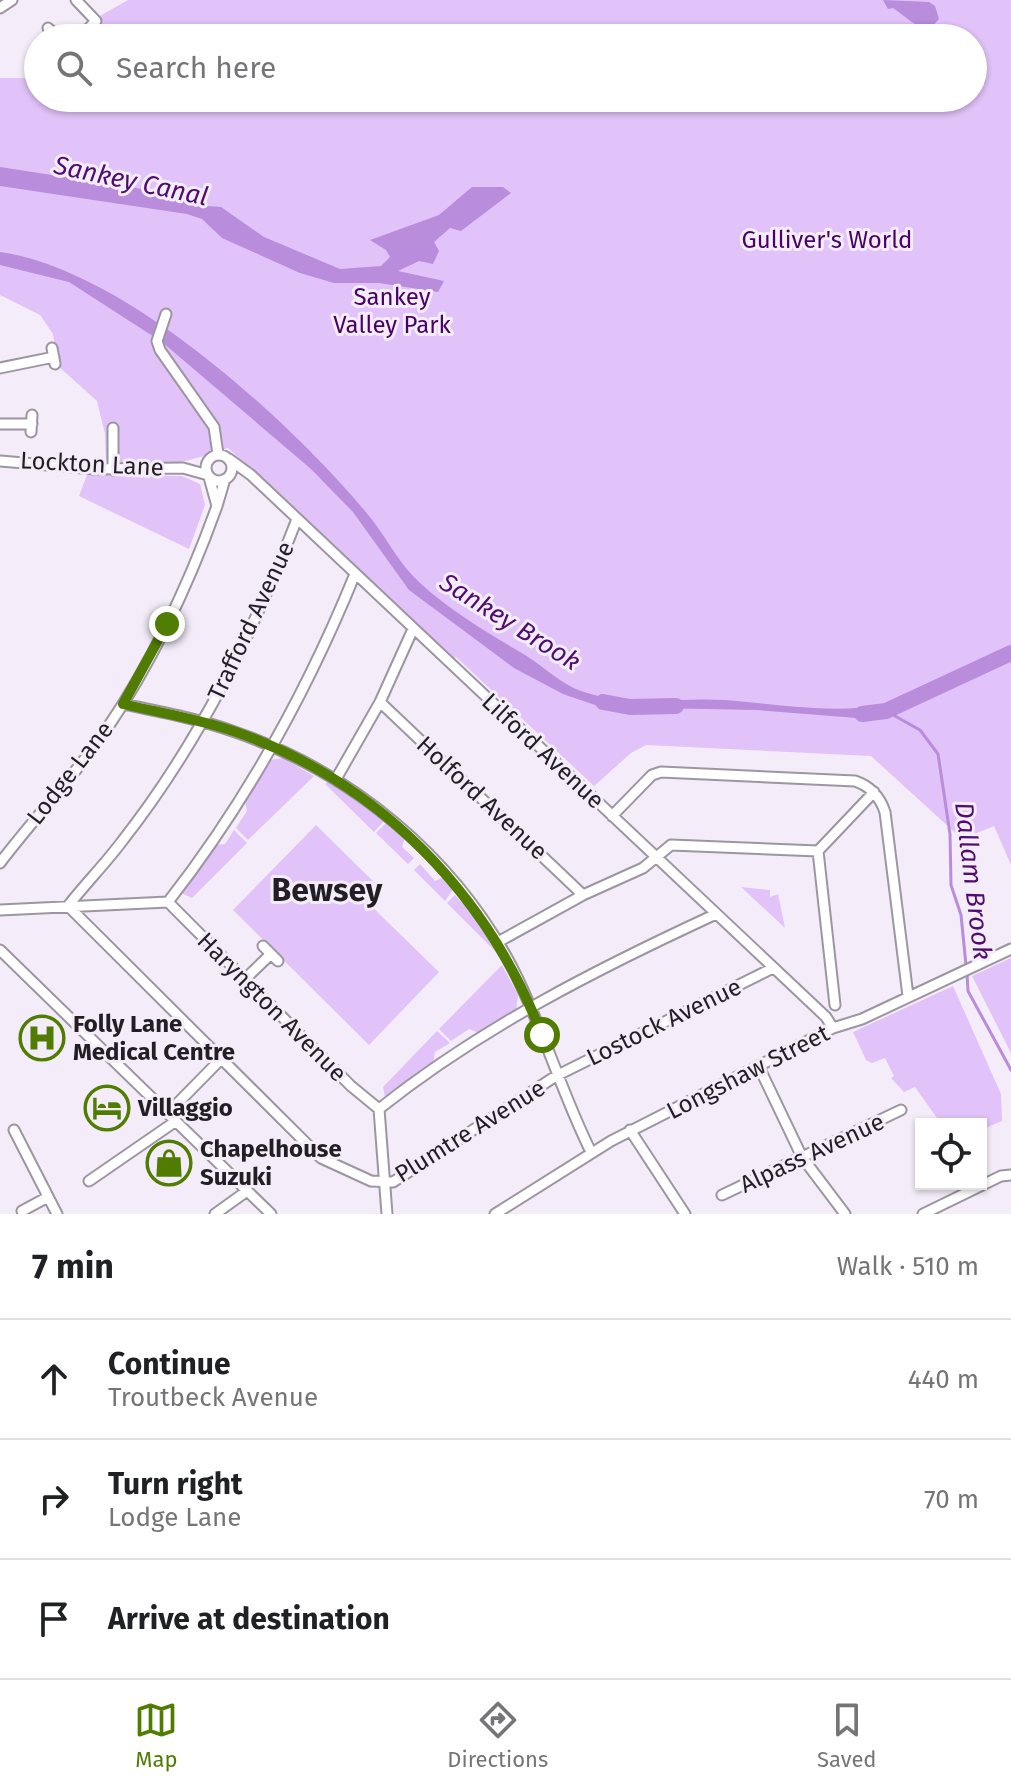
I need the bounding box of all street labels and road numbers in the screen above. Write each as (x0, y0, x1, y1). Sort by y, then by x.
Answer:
street label: Lockton Lane (19, 446, 165, 482)
street label: Trafford Avenue (202, 537, 300, 705)
street label: Lilford Avenue (476, 687, 610, 815)
street label: Lodge Lane (21, 716, 119, 830)
street label: Holford Avenue (411, 730, 553, 866)
street label: Haryngton Avenue (192, 927, 352, 1087)
street label: Lostock Avenue (582, 972, 746, 1072)
street label: Longshaw Street (662, 1019, 834, 1125)
street label: Plumtre Avenue (390, 1074, 550, 1188)
street label: Alpass Avenue (735, 1107, 889, 1199)

